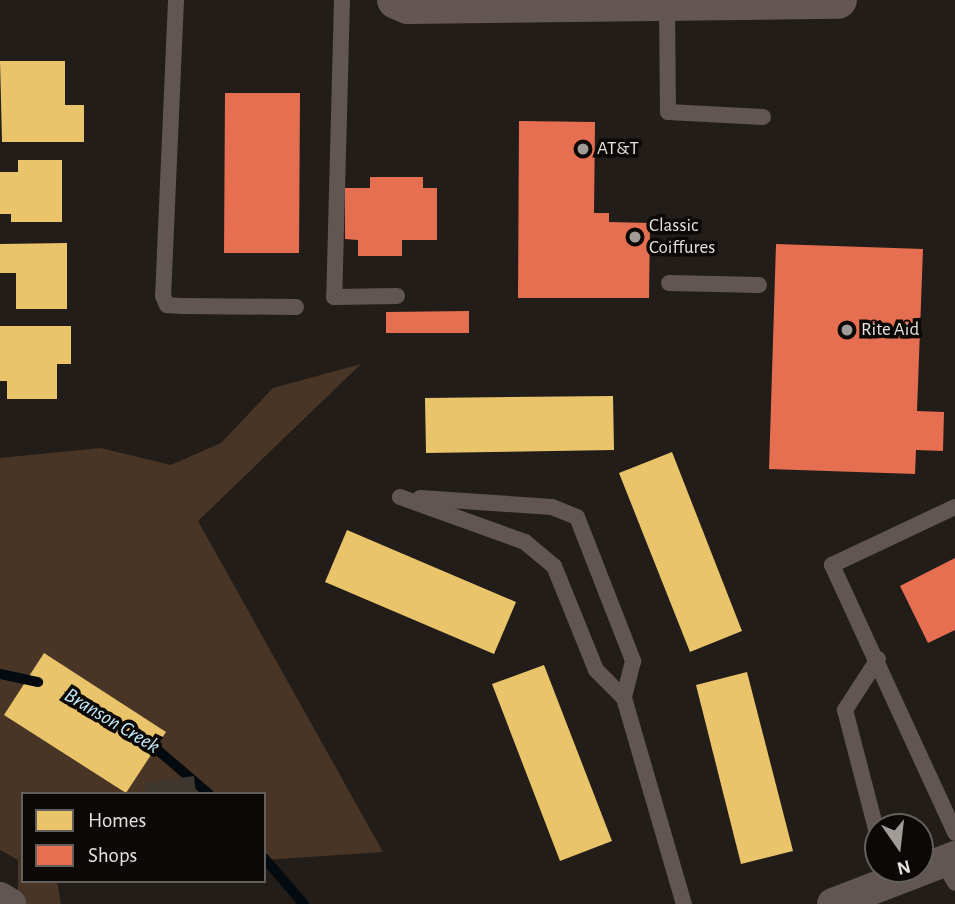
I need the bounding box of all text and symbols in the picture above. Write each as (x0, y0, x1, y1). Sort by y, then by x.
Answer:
place label: AT&T (597, 138, 639, 160)
marker: AT&T (575, 141, 591, 157)
place label: Classic Coiffures (649, 215, 715, 259)
marker: Classic Coiffures (627, 229, 643, 245)
place label: Rite Aid (861, 319, 919, 341)
marker: Rite Aid (839, 322, 855, 338)
water label: Branson Creek (60, 683, 164, 759)
legend (21, 792, 266, 883)
text: Homes (88, 810, 146, 831)
north arrow (864, 813, 934, 883)
text: Shops (88, 845, 137, 866)
text: N (895, 856, 912, 878)

